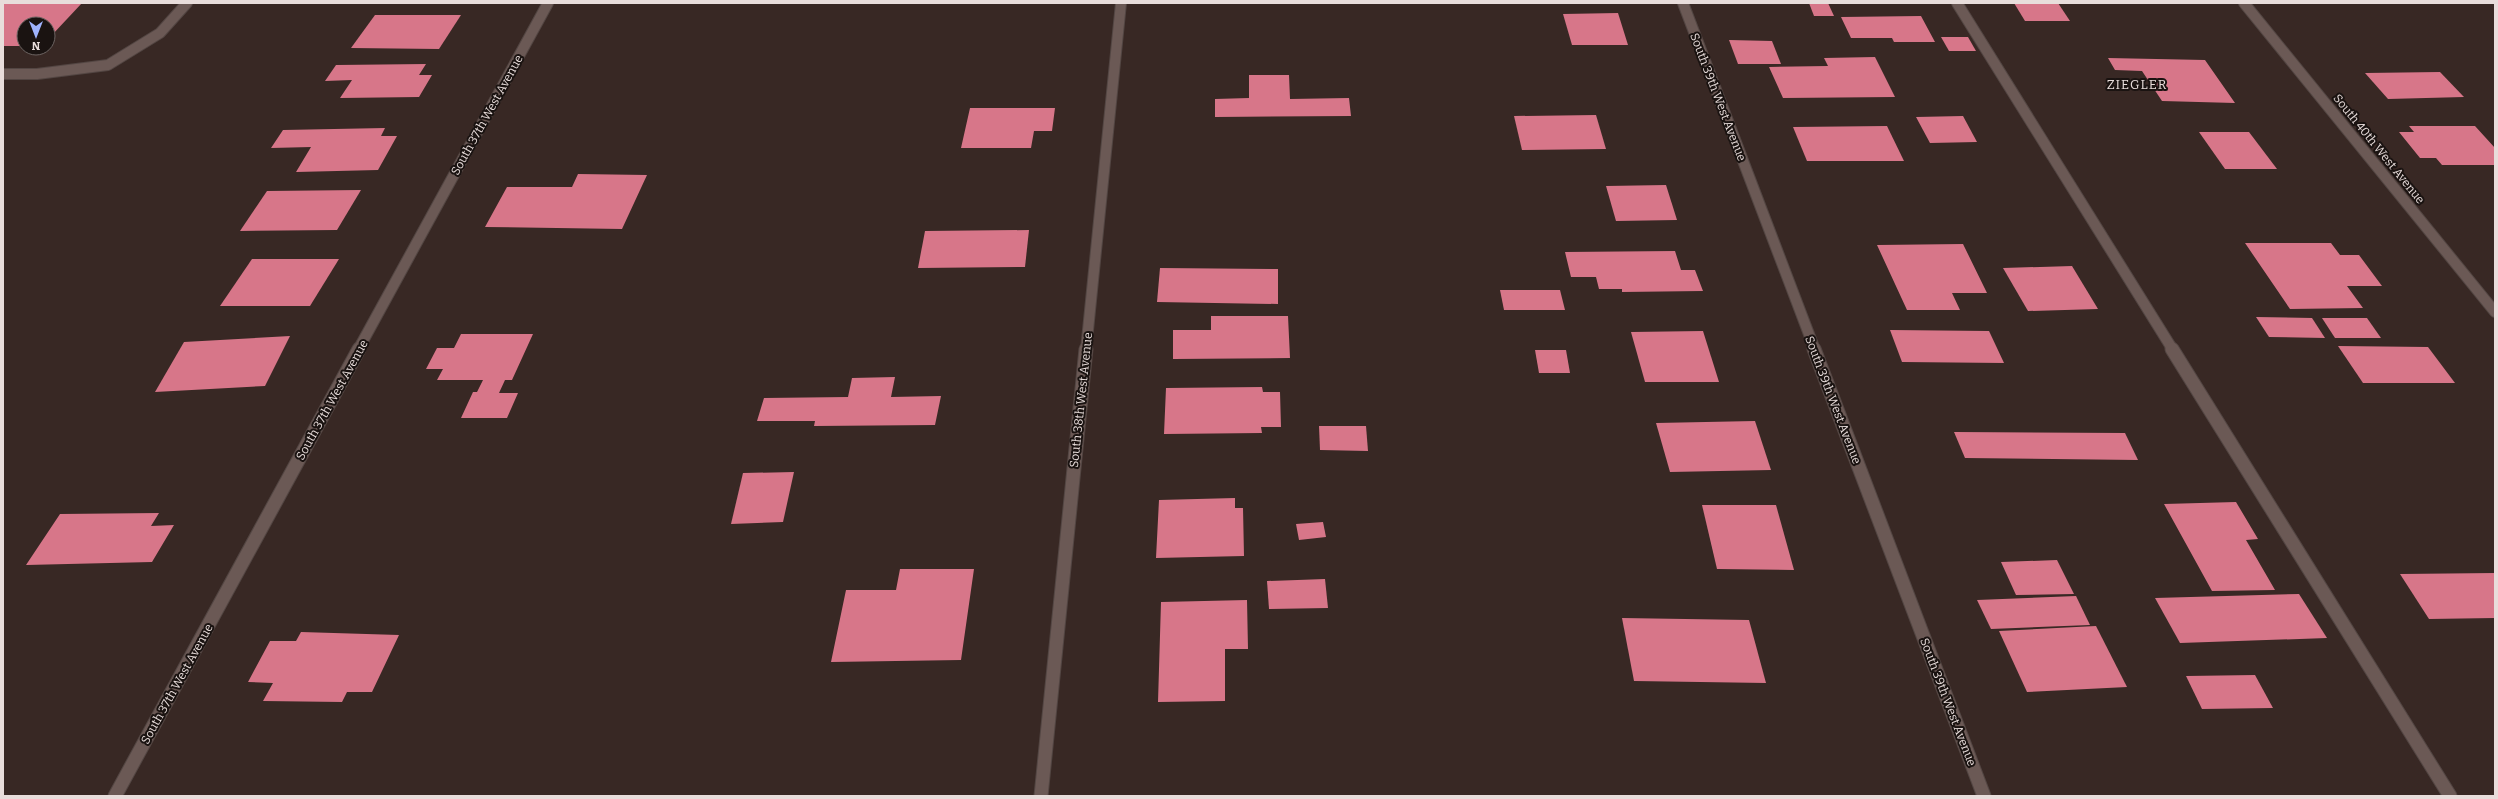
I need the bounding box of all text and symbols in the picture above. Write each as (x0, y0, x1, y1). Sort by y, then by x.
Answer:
north arrow (16, 16, 56, 56)
street label: South 39th West Avenue (1687, 31, 1749, 163)
text: N (31, 39, 40, 52)
street label: South 37th West Avenue (448, 53, 526, 177)
district label: ZIEGLER (2107, 77, 2167, 92)
street label: South 40th West Avenue (2330, 91, 2428, 207)
street label: South 38th West Avenue (1067, 332, 1095, 468)
street label: South 39th West Avenue (1802, 334, 1864, 466)
street label: South 37th West Avenue (293, 338, 371, 462)
street label: South 37th West Avenue (138, 622, 216, 746)
street label: South 39th West Avenue (1917, 636, 1979, 768)

